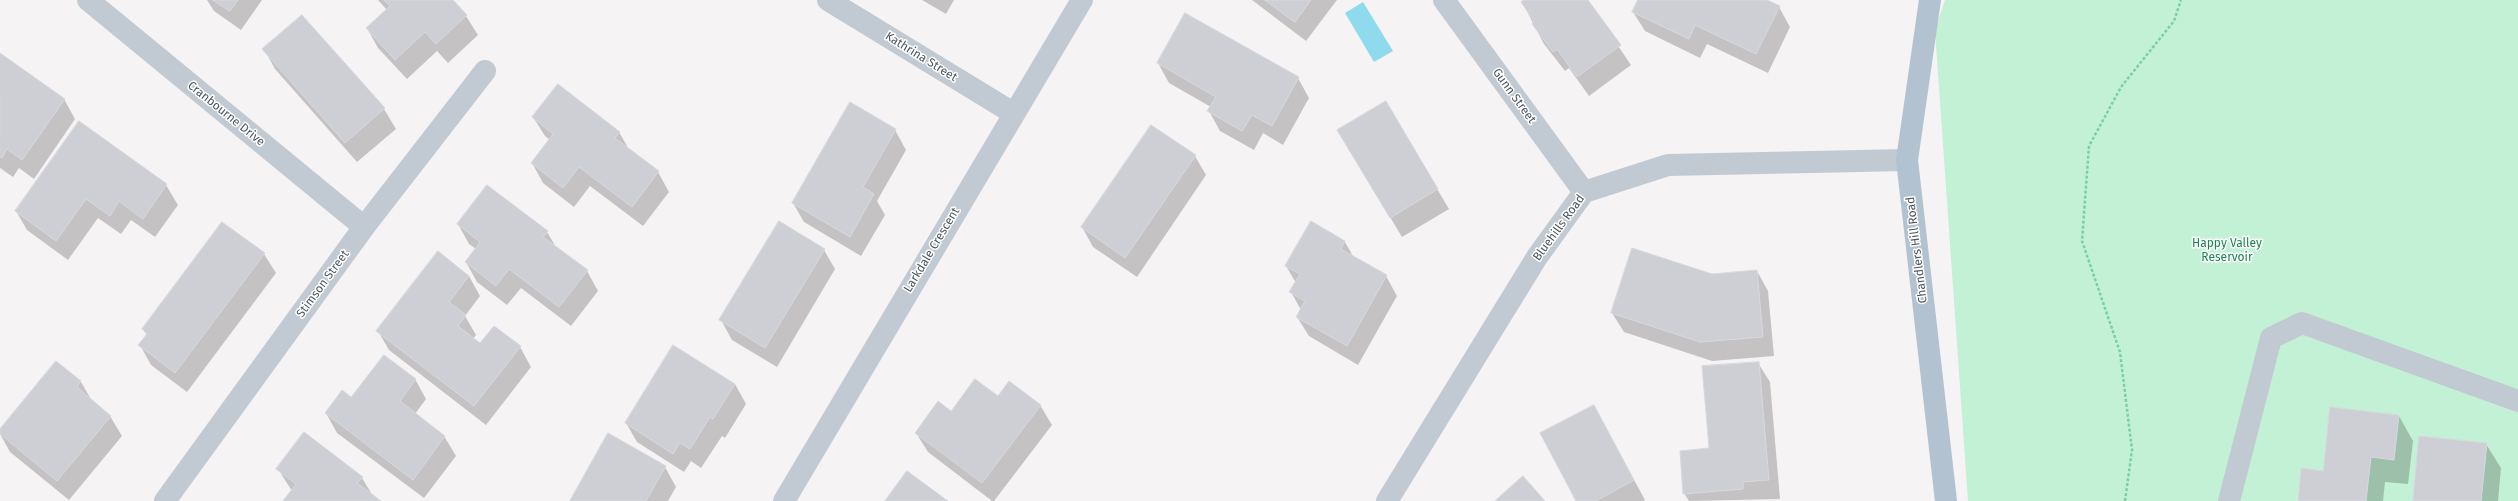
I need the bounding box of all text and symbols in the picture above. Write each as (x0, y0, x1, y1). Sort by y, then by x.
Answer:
street label: Kathrina Street (882, 29, 960, 85)
street label: Gunn Street (1489, 66, 1539, 126)
street label: Cranbourne Drive (185, 79, 267, 149)
street label: Bluehills Road (1530, 192, 1588, 264)
street label: Chandlers Hill Road (1903, 196, 1931, 304)
street label: Larkdale Crescent (901, 205, 963, 295)
park label: Happy Valley Reservoir (2192, 237, 2262, 265)
street label: Stimson Street (294, 247, 352, 321)

